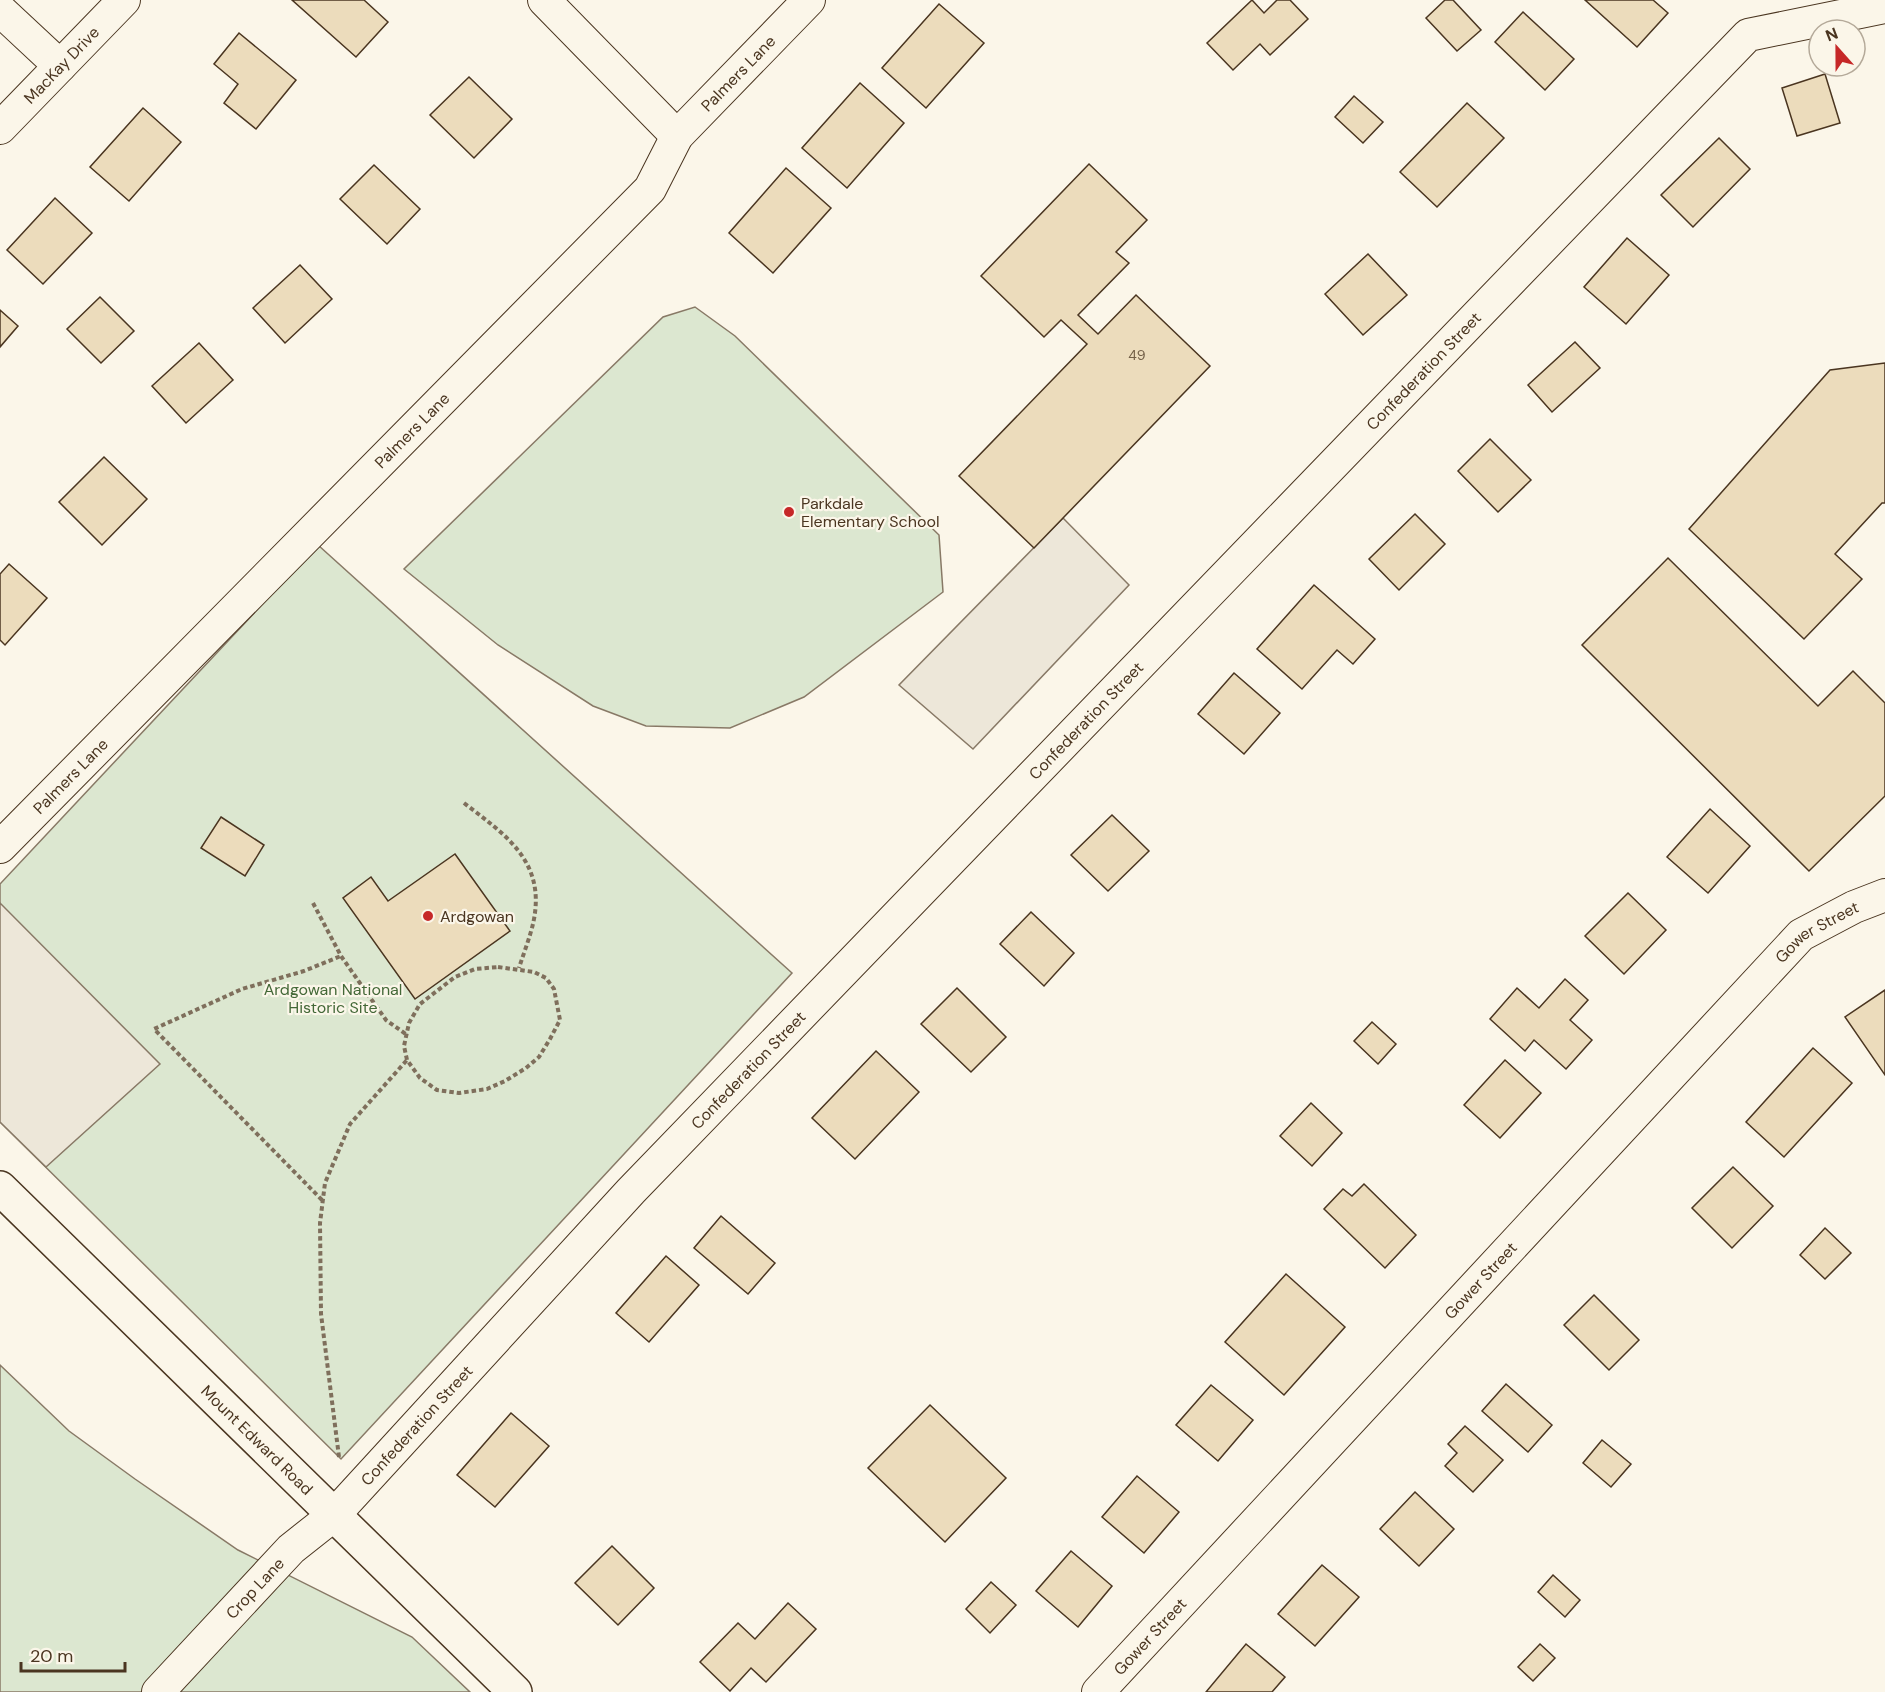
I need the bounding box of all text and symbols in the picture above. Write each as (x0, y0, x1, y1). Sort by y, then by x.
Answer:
north arrow (1807, 18, 1867, 78)
street label: MacKay Drive (19, 22, 104, 108)
text: N (1823, 23, 1841, 46)
street label: Palmers Lane (696, 31, 780, 116)
street label: Confederation Street (1362, 307, 1485, 434)
house number: 49 (1128, 346, 1146, 364)
street label: Palmers Lane (370, 388, 454, 472)
place label: Parkdale Elementary School (801, 493, 939, 532)
marker: Parkdale Elementary School (782, 505, 796, 519)
street label: Confederation Street (1024, 657, 1148, 784)
street label: Palmers Lane (28, 734, 112, 818)
street label: Gower Street (1770, 896, 1861, 967)
place label: Ardgowan (440, 906, 514, 927)
marker: Ardgowan (421, 909, 435, 923)
park label: Ardgowan National Historic Site (264, 979, 402, 1018)
street label: Confederation Street (686, 1006, 810, 1133)
street label: Gower Street (1439, 1237, 1521, 1323)
street label: Confederation Street (356, 1360, 477, 1490)
street label: Mount Edward Road (197, 1380, 318, 1499)
street label: Crop Lane (221, 1553, 288, 1623)
street label: Gower Street (1109, 1593, 1191, 1679)
scale bar (21, 1635, 124, 1673)
text: 20 m (30, 1644, 73, 1668)

